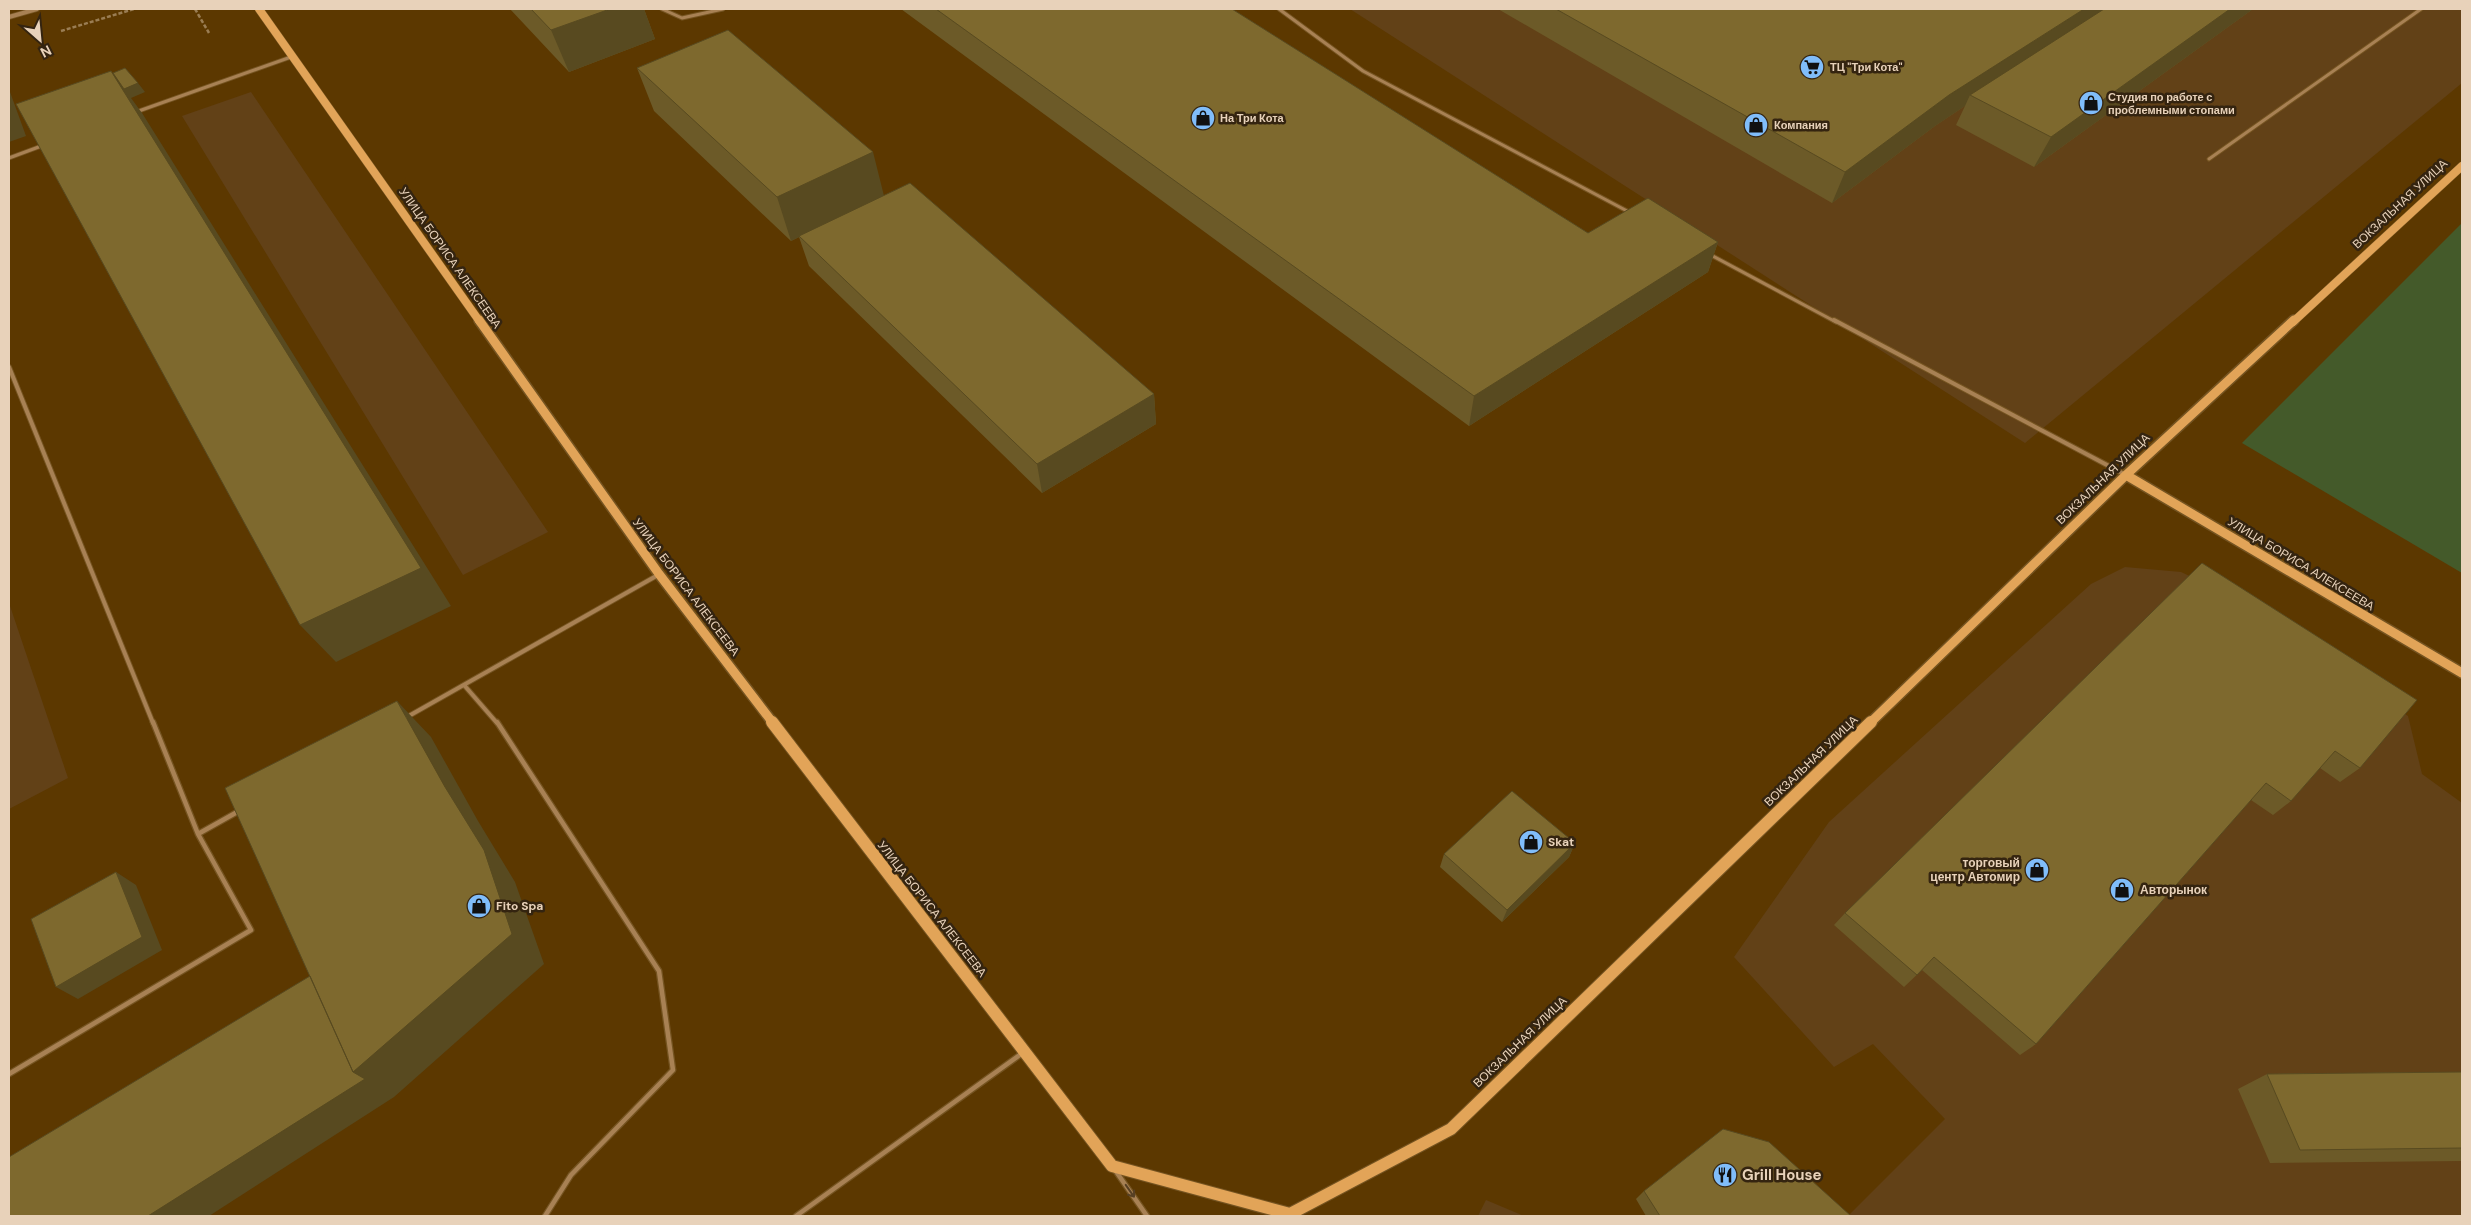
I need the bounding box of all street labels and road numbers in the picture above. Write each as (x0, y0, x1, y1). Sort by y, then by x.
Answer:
street label: ВОКЗАЛЬНАЯ УЛИЦА (2349, 156, 2451, 252)
street label: УЛИЦА БОРИСА АЛЕКСЕЕВА (395, 184, 505, 332)
street label: ВОКЗАЛЬНАЯ УЛИЦА (2053, 430, 2153, 528)
street label: УЛИЦА БОРИСА АЛЕКСЕЕВА (2225, 514, 2377, 614)
street label: УЛИЦА БОРИСА АЛЕКСЕЕВА (629, 515, 743, 659)
street label: ВОКЗАЛЬНАЯ УЛИЦА (1761, 712, 1861, 810)
street label: УЛИЦА БОРИСА АЛЕКСЕЕВА (874, 838, 990, 980)
street label: ВОКЗАЛЬНАЯ УЛИЦА (1470, 993, 1570, 1091)

